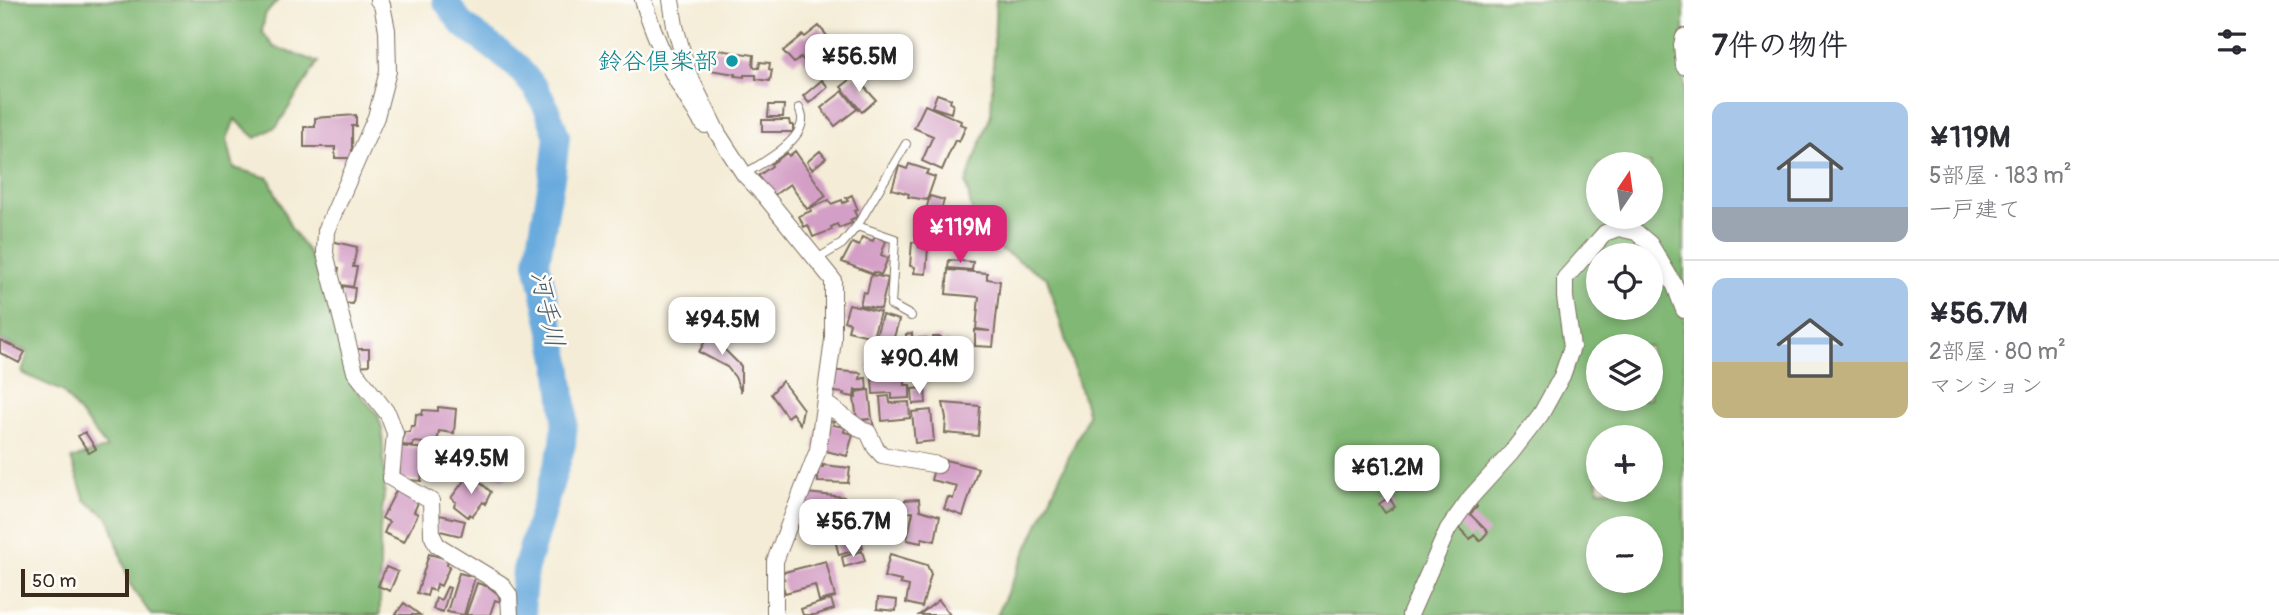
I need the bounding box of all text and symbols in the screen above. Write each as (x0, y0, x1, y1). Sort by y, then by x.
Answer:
icon: filters (2213, 23, 2251, 61)
text: 7件の物件 (1712, 27, 1848, 64)
pin: ¥56.5M (802, 34, 916, 94)
text: ¥56.5M (821, 42, 897, 71)
place label: 鈴谷倶楽部 (598, 47, 718, 76)
marker: 鈴谷倶楽部 (724, 53, 740, 69)
text: ¥119M (1929, 119, 2010, 156)
icon: home (1768, 130, 1852, 214)
north arrow (1586, 152, 1662, 229)
map controls (1586, 152, 1663, 593)
text: 5部屋 · 183 m² (1929, 161, 2072, 190)
text: 一戸建て (1929, 195, 2021, 224)
pin: ¥119M (911, 205, 1009, 265)
text: ¥119M (929, 213, 991, 242)
button: locate (1586, 243, 1663, 320)
water label: 河手川 (523, 268, 571, 351)
text: ¥56.7M (1929, 295, 2028, 332)
pin: ¥94.5M (665, 298, 779, 357)
text: ¥94.5M (684, 305, 760, 334)
icon: home (1768, 306, 1852, 390)
button: layers (1586, 334, 1663, 411)
pin: ¥90.4M (862, 336, 976, 396)
text: 2部屋 · 80 m² (1929, 337, 2066, 366)
text: ¥90.4M (880, 344, 958, 373)
text: マンション (1929, 371, 2043, 400)
button: + (1586, 425, 1663, 502)
pin: ¥49.5M (414, 436, 528, 496)
text: ¥49.5M (433, 444, 509, 473)
pin: ¥61.2M (1330, 446, 1444, 505)
text: ¥61.2M (1351, 453, 1423, 482)
pin: ¥56.7M (796, 500, 910, 559)
text: ¥56.7M (815, 507, 891, 536)
button: − (1586, 516, 1663, 593)
scale bar (21, 566, 130, 598)
text: 50 m (32, 569, 76, 593)

